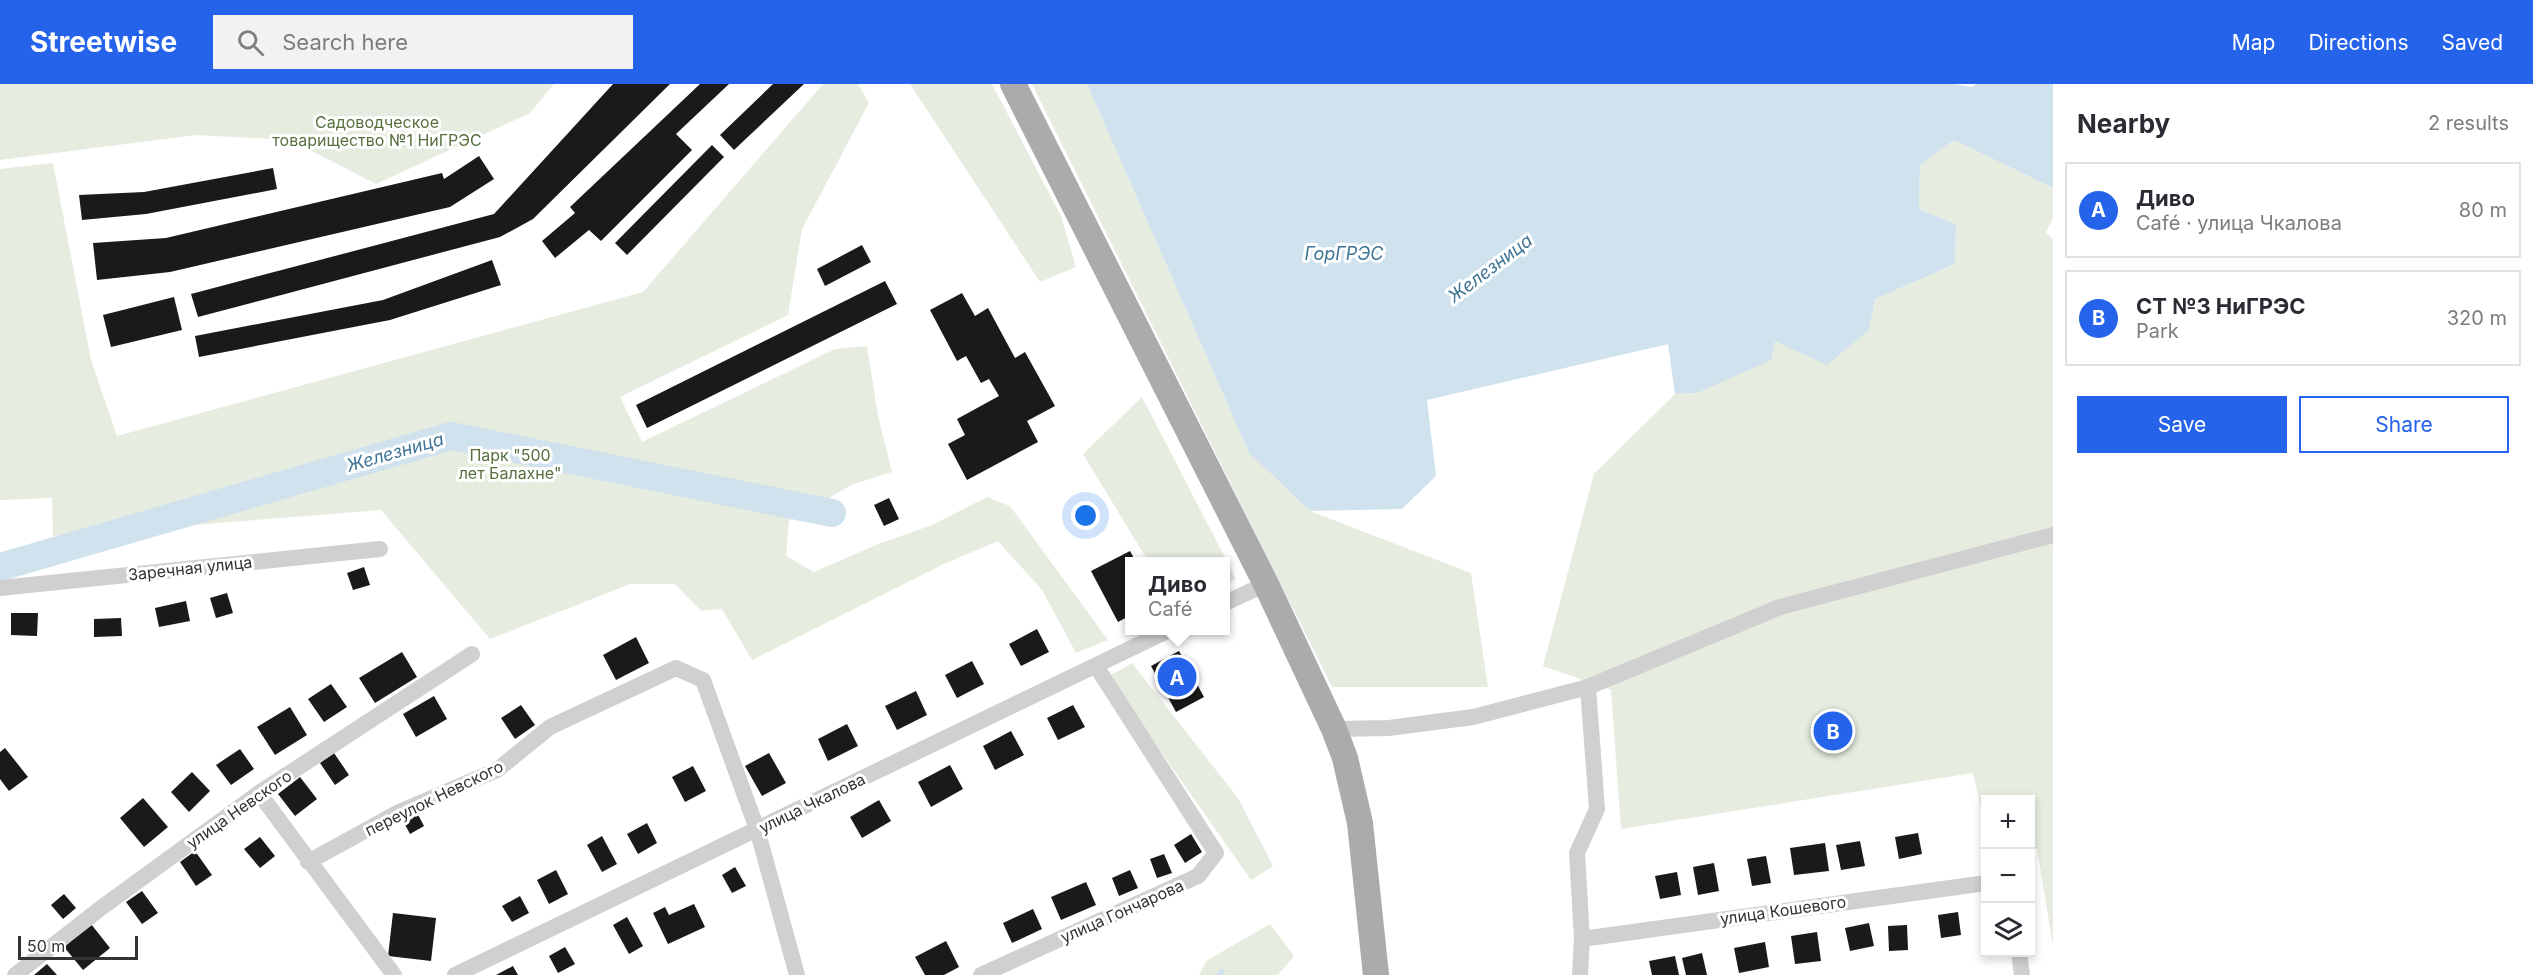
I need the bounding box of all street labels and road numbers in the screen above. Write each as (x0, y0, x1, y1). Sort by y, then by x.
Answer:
street label: Заречная улица (127, 552, 253, 584)
street label: переулок Невского (362, 756, 506, 840)
street label: улица Невского (183, 765, 295, 853)
street label: улица Чкалова (756, 769, 868, 837)
street label: улица Гончарова (1057, 875, 1187, 947)
street label: улица Кошевого (1719, 891, 1847, 929)

